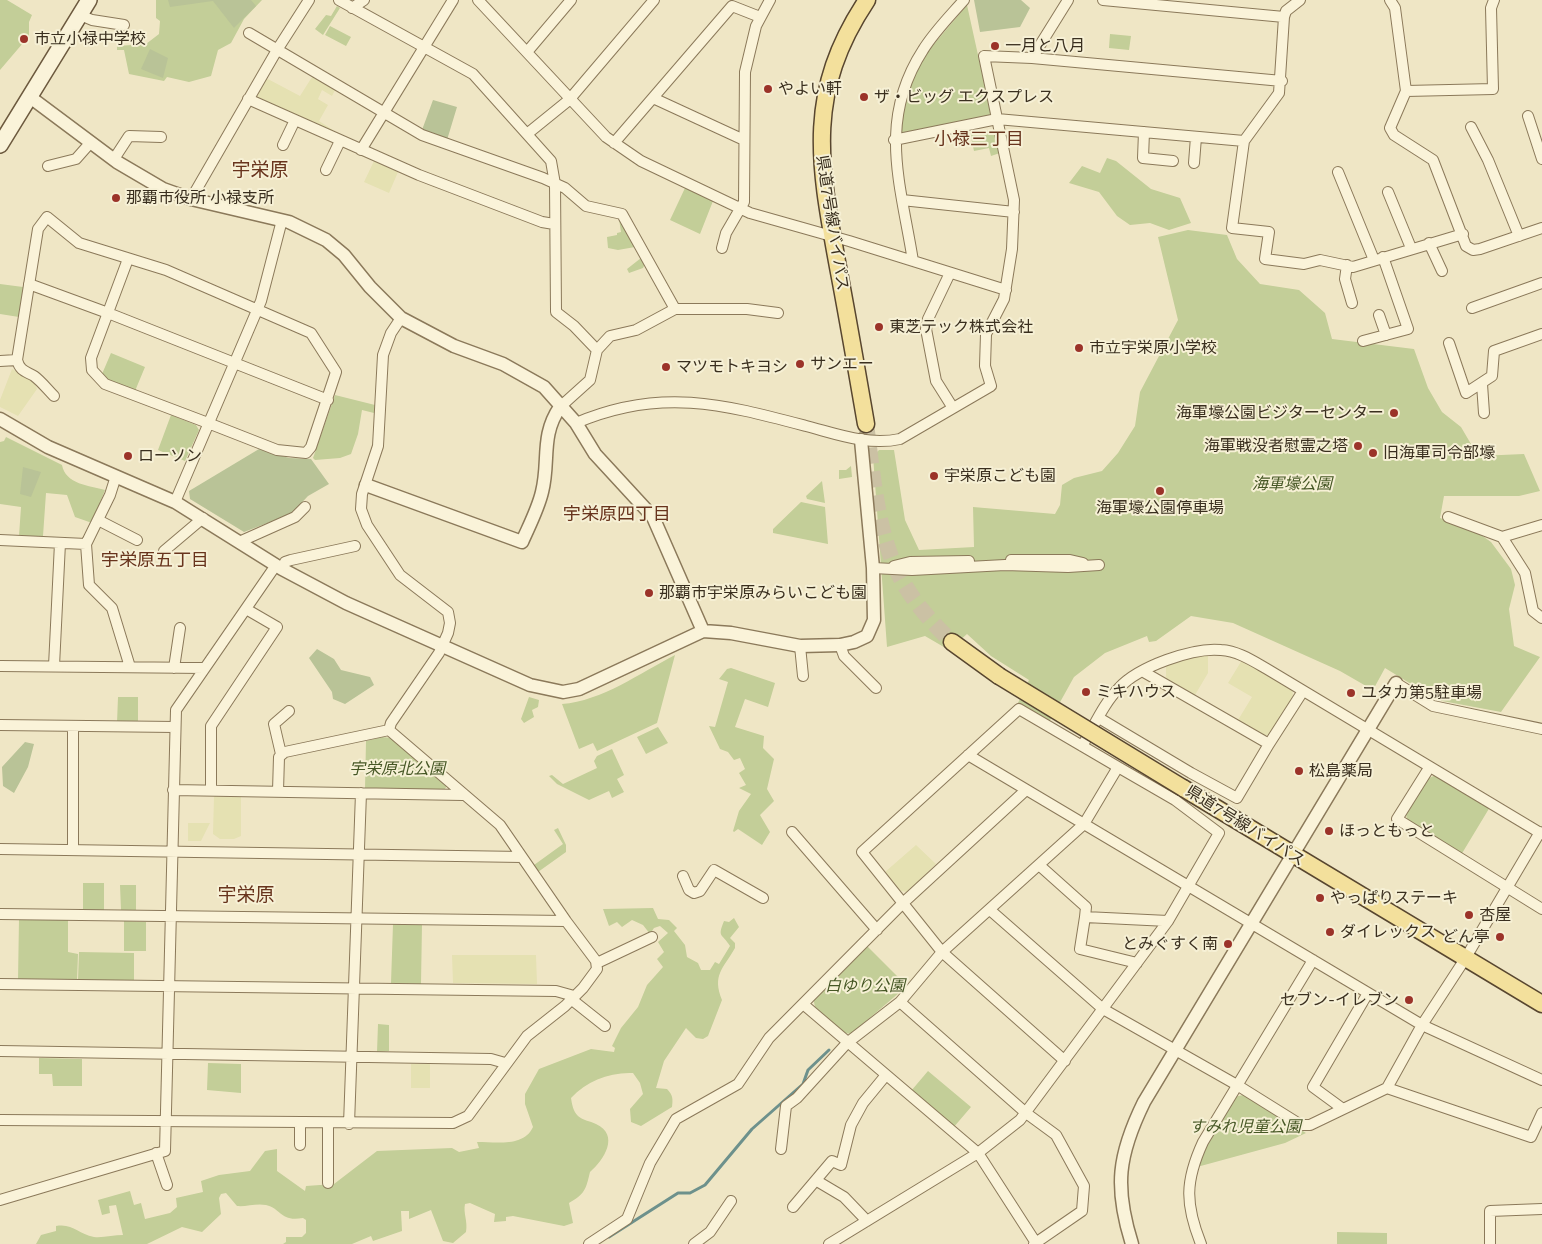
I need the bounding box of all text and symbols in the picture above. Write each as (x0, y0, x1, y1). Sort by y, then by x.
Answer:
place label: 市立小禄中学校 (34, 29, 146, 49)
marker: 市立小禄中学校 (18, 33, 30, 45)
place label: 一月と八月 (1005, 36, 1085, 56)
marker: 一月と八月 (989, 40, 1001, 52)
place label: やよい軒 (778, 79, 842, 99)
marker: やよい軒 (762, 83, 774, 95)
place label: ザ・ビッグ エクスプレス (874, 87, 1054, 107)
marker: ザ・ビッグ エクスプレス (858, 91, 870, 103)
district label: 小禄三丁目 (934, 129, 1024, 151)
street label: 県道7号線バイパス (812, 154, 852, 292)
district label: 宇栄原 (232, 159, 288, 181)
place label: 那覇市役所 小禄支所 (126, 188, 274, 208)
marker: 那覇市役所 小禄支所 (110, 192, 122, 204)
place label: 東芝テック株式会社 (889, 317, 1033, 337)
marker: 東芝テック株式会社 (873, 321, 885, 333)
place label: 市立宇栄原小学校 (1089, 338, 1217, 358)
marker: 市立宇栄原小学校 (1073, 342, 1085, 354)
place label: サンエー (810, 354, 874, 374)
place label: マツモトキヨシ (676, 357, 788, 377)
marker: サンエー (794, 358, 806, 370)
marker: マツモトキヨシ (660, 361, 672, 373)
place label: 海軍壕公園ビジターセンター (1176, 403, 1384, 423)
marker: 海軍壕公園ビジターセンター (1388, 407, 1400, 419)
place label: 海軍戦没者慰霊之塔 (1204, 436, 1348, 456)
marker: 海軍戦没者慰霊之塔 (1352, 440, 1364, 452)
place label: 旧海軍司令部壕 (1383, 443, 1495, 463)
place label: ローソン (138, 446, 202, 466)
marker: 旧海軍司令部壕 (1367, 447, 1379, 459)
marker: ローソン (122, 450, 134, 462)
place label: 宇栄原こども園 (944, 466, 1056, 486)
marker: 宇栄原こども園 (928, 470, 940, 482)
park label: 海軍壕公園 (1252, 474, 1332, 494)
marker: 海軍壕公園停車場 (1154, 485, 1166, 497)
place label: 海軍壕公園停車場 (1096, 498, 1224, 518)
district label: 宇栄原四丁目 (563, 504, 671, 526)
district label: 宇栄原五丁目 (101, 550, 209, 572)
place label: 那覇市宇栄原みらいこども園 (659, 583, 867, 603)
marker: 那覇市宇栄原みらいこども園 (643, 587, 655, 599)
place label: ミキハウス (1096, 682, 1176, 702)
place label: ユタカ第5駐車場 (1361, 683, 1482, 703)
marker: ミキハウス (1080, 686, 1092, 698)
marker: ユタカ第5駐車場 (1345, 687, 1357, 699)
park label: 宇栄原北公園 (349, 759, 445, 779)
place label: 松島薬局 (1309, 761, 1373, 781)
marker: 松島薬局 (1293, 765, 1305, 777)
street label: 県道7号線バイパス (1182, 782, 1308, 870)
place label: ほっともっと (1339, 821, 1435, 841)
marker: ほっともっと (1323, 825, 1335, 837)
district label: 宇栄原 (218, 884, 274, 906)
place label: やっぱりステーキ (1330, 888, 1458, 908)
marker: やっぱりステーキ (1314, 892, 1326, 904)
place label: 杏屋 (1479, 905, 1511, 925)
marker: 杏屋 (1463, 909, 1475, 921)
place label: ダイレックス (1340, 922, 1436, 942)
marker: ダイレックス (1324, 926, 1336, 938)
place label: どん亭 (1442, 927, 1490, 947)
marker: どん亭 (1494, 931, 1506, 943)
place label: とみぐすく南 (1122, 934, 1218, 954)
marker: とみぐすく南 (1222, 938, 1234, 950)
park label: 白ゆり公園 (825, 976, 905, 996)
place label: セブン-イレブン (1280, 990, 1399, 1010)
marker: セブン-イレブン (1403, 994, 1415, 1006)
park label: すみれ児童公園 (1189, 1117, 1301, 1137)

